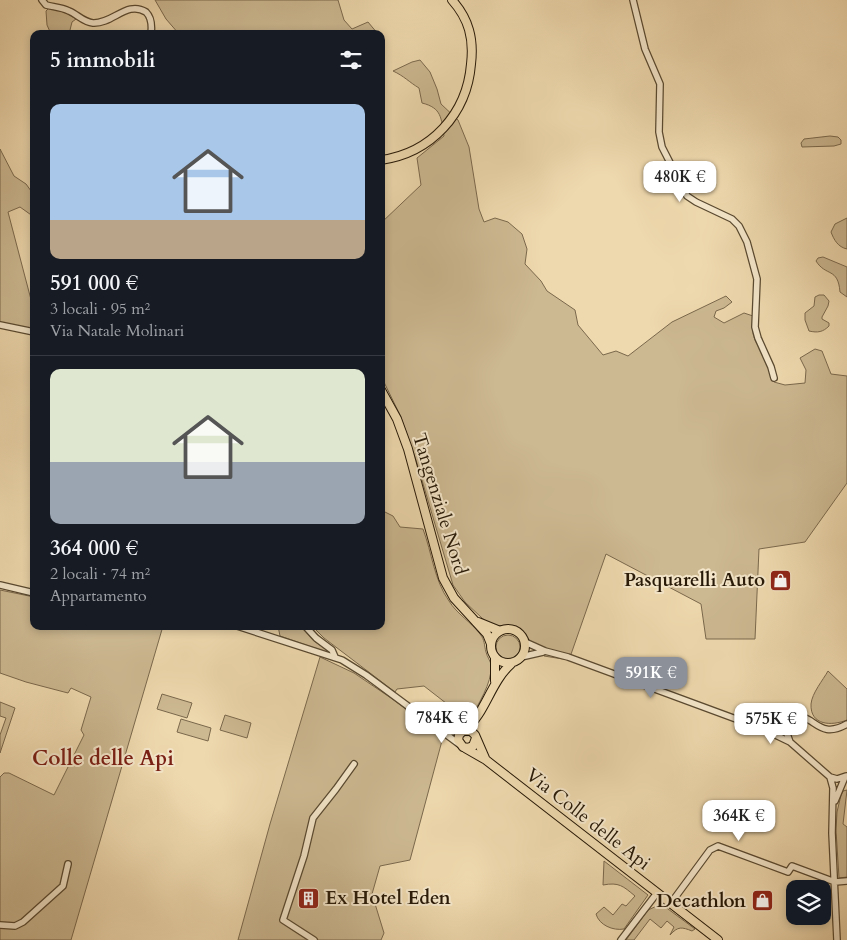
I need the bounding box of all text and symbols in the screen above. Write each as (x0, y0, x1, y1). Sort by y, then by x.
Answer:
text: 5 immobili (50, 46, 156, 75)
icon: filters (337, 46, 365, 74)
icon: home (163, 136, 253, 226)
pin: 480K € (639, 160, 721, 203)
text: 480K € (654, 166, 706, 188)
text: 591 000 € (50, 269, 138, 298)
text: 3 locali · 95 m² (50, 298, 150, 320)
text: Via Natale Molinari (50, 320, 184, 342)
icon: home (163, 402, 253, 492)
street label: Tangenziale Nord (406, 430, 474, 578)
text: 364 000 € (50, 534, 138, 563)
text: 2 locali · 74 m² (50, 563, 150, 585)
place label: Pasquarelli Auto (624, 567, 765, 593)
shop icon: Pasquarelli Auto (769, 568, 793, 592)
text: Appartamento (50, 585, 147, 607)
pin: 591K € (610, 656, 692, 699)
text: 591K € (625, 662, 677, 684)
pin: 784K € (401, 702, 483, 744)
pin: 575K € (730, 702, 812, 745)
text: 784K € (416, 707, 468, 729)
text: 575K € (745, 708, 797, 730)
district label: Colle delle Api (32, 744, 174, 773)
street label: Via Colle delle Api (520, 762, 656, 876)
pin: 364K € (698, 800, 780, 842)
text: 364K € (713, 805, 765, 827)
map controls (786, 880, 831, 925)
button: layers (786, 880, 831, 925)
place label: Ex Hotel Eden (325, 885, 451, 911)
building icon: Ex Hotel Eden (297, 886, 321, 910)
place label: Decathlon (656, 888, 747, 914)
shop icon: Decathlon (750, 889, 774, 913)

